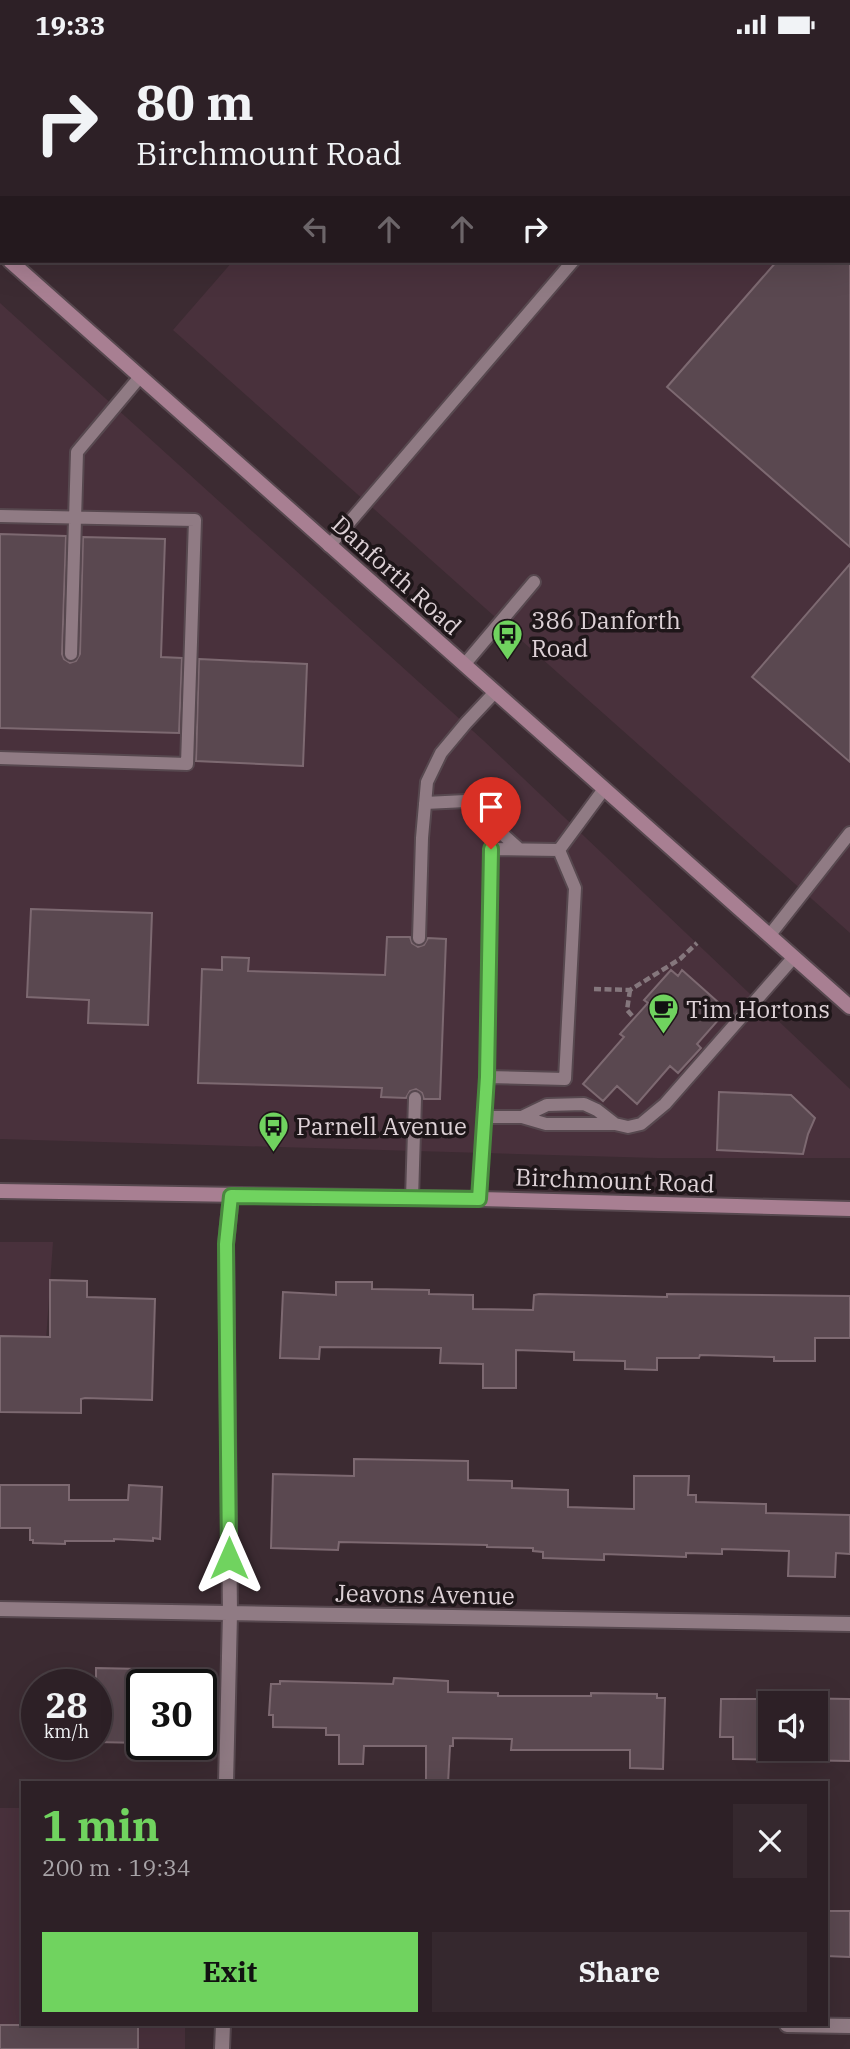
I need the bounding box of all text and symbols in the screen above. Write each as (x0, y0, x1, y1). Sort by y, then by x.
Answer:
text: 19:33 (35, 8, 105, 42)
text: 80 m (136, 70, 254, 133)
icon: right (21, 77, 112, 168)
text: Birchmount Road (136, 132, 402, 174)
icon: left (297, 210, 335, 248)
icon: ahead (370, 210, 408, 248)
icon: ahead (443, 210, 481, 248)
icon: right (516, 210, 554, 248)
street label: Danforth Road (325, 508, 469, 642)
place label: 386 Danforth Road (531, 604, 681, 664)
bus stop icon: 386 Danforth Road (491, 617, 525, 661)
pin (461, 777, 521, 849)
icon: arrive (472, 788, 510, 826)
cafe icon: Tim Hortons (646, 992, 680, 1036)
place label: Tim Hortons (686, 993, 830, 1025)
bus stop icon: Parnell Avenue (256, 1109, 290, 1153)
place label: Parnell Avenue (296, 1110, 467, 1142)
street label: Birchmount Road (515, 1161, 715, 1199)
position arrow (192, 1521, 266, 1595)
street label: Jeavons Avenue (335, 1576, 515, 1612)
speed limit sign: 30 (126, 1669, 217, 1760)
text: 28 (45, 1682, 88, 1728)
map controls (758, 1691, 828, 1761)
button: sound (758, 1691, 828, 1761)
text: km/h (44, 1720, 89, 1743)
text: 1 min (42, 1798, 160, 1853)
button: close (733, 1804, 807, 1878)
text: 200 m · 19:34 (42, 1852, 191, 1882)
button: Exit (42, 1932, 418, 2012)
button: Share (432, 1932, 807, 2012)

